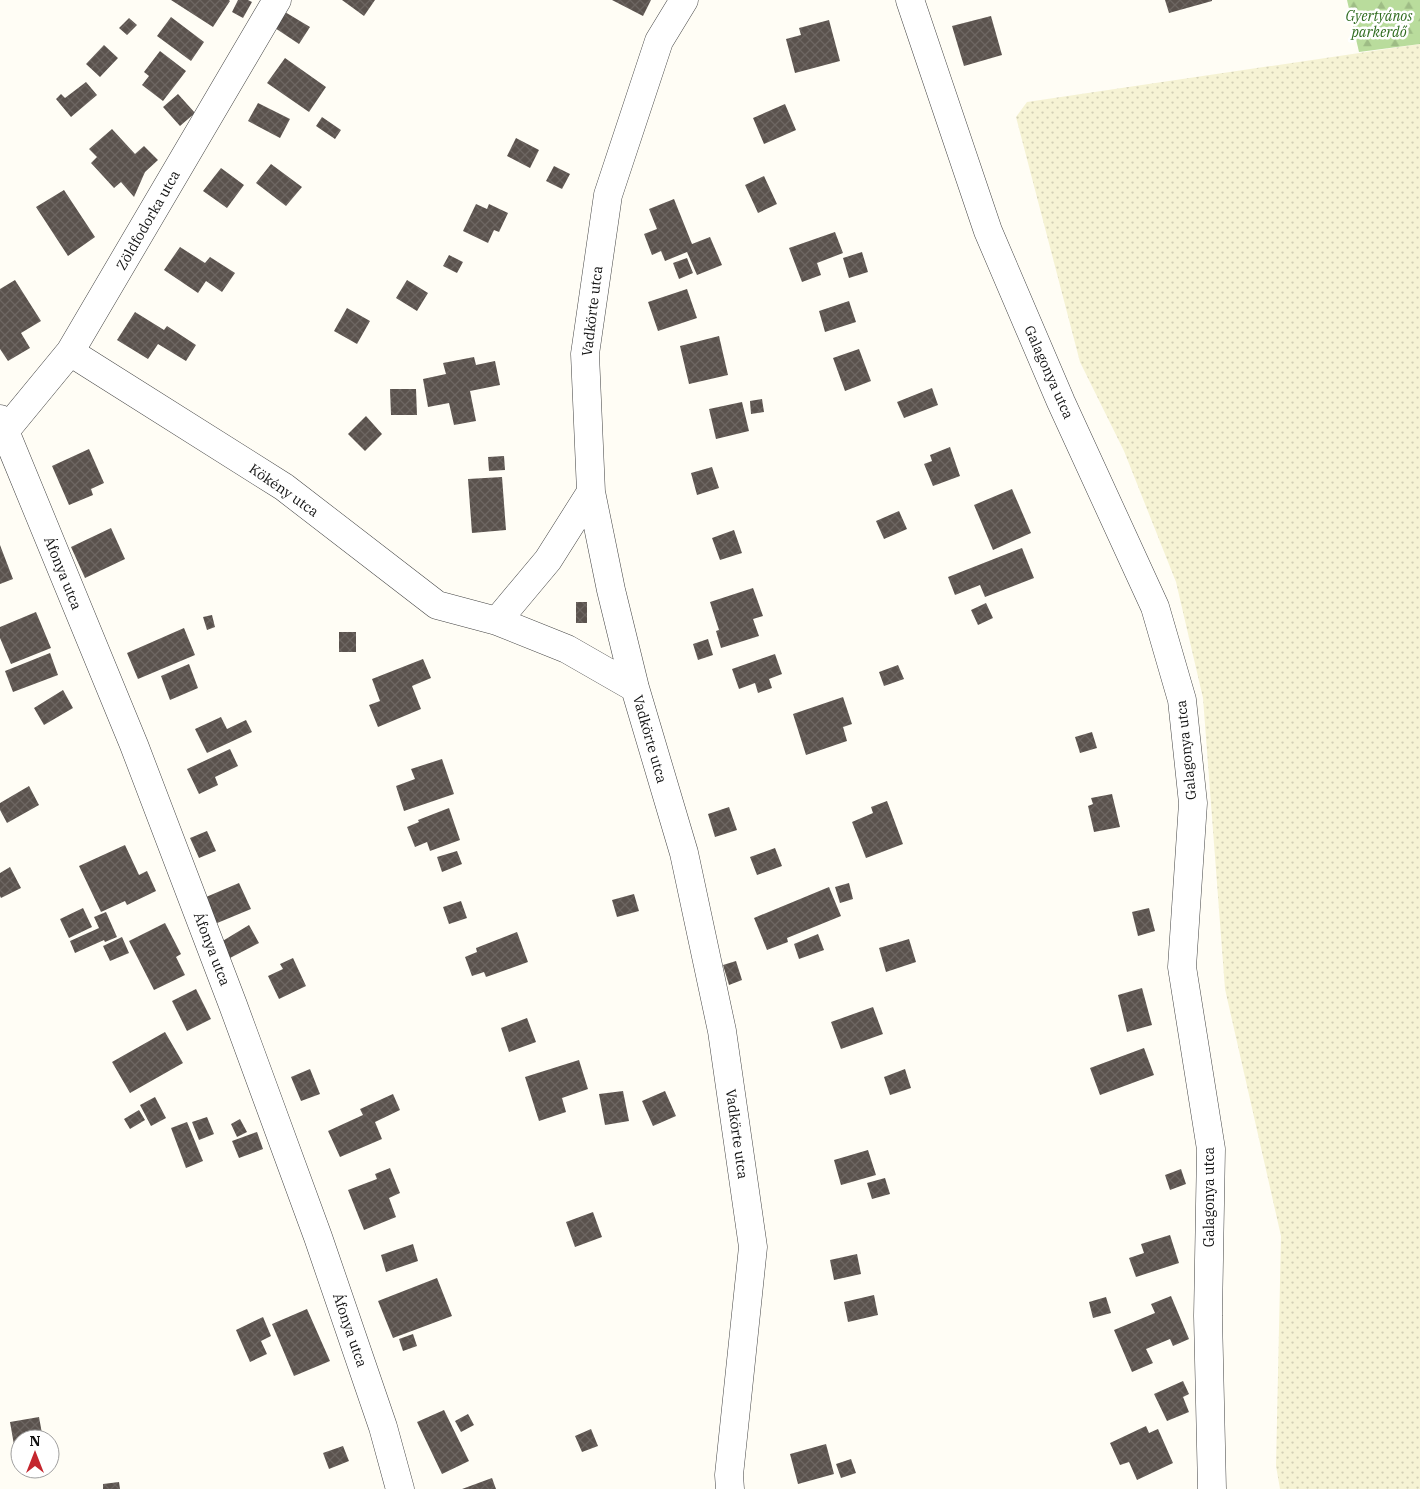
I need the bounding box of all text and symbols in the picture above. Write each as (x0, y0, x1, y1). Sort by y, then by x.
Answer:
park label: Gyertyános parkerdő (1346, 7, 1413, 41)
street label: Zöldfodorka utca (112, 167, 184, 273)
street label: Vadkörte utca (578, 264, 607, 357)
street label: Galagonya utca (1020, 322, 1078, 422)
street label: Kökény utca (246, 459, 323, 521)
street label: Áfonya utca (40, 533, 87, 613)
street label: Vadkörte utca (629, 693, 671, 785)
street label: Galagonya utca (1172, 699, 1200, 801)
street label: Áfonya utca (190, 909, 235, 989)
street label: Vadkörte utca (722, 1088, 752, 1181)
street label: Galagonya utca (1200, 1146, 1218, 1247)
street label: Áfonya utca (329, 1290, 372, 1370)
north arrow (10, 1429, 60, 1479)
text: N (29, 1432, 41, 1450)

